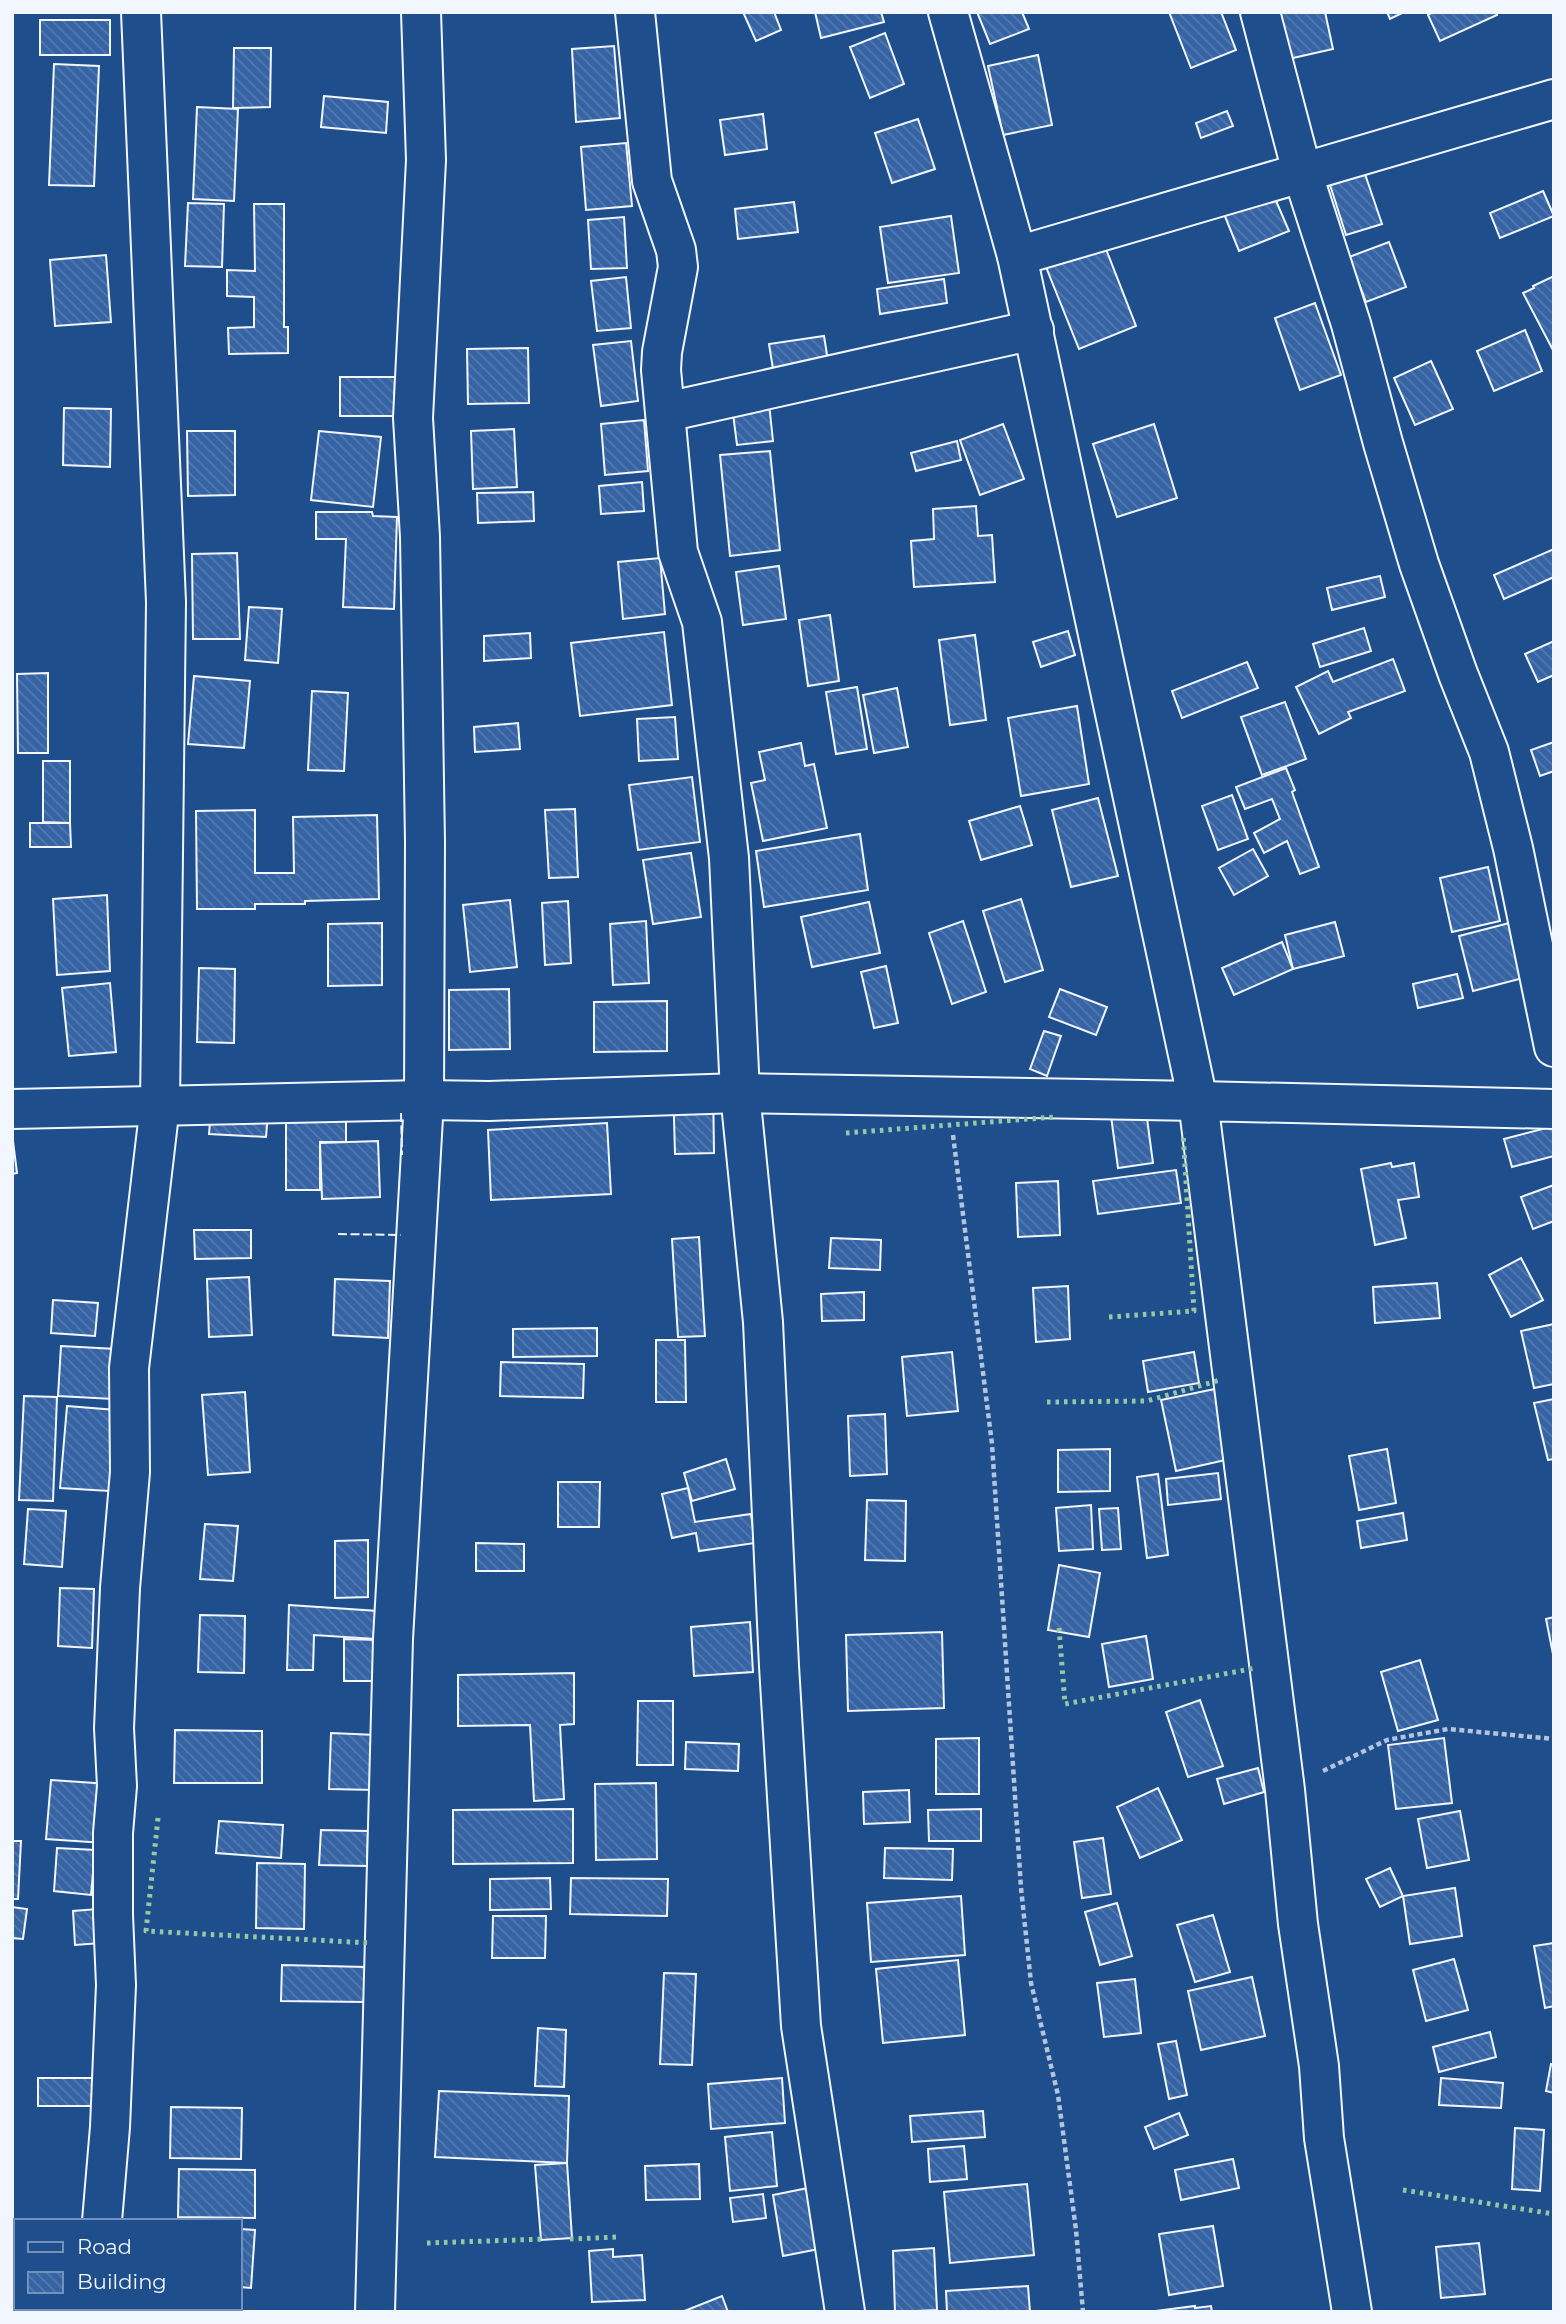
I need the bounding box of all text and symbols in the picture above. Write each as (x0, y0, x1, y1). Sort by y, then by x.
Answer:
legend (14, 2219, 242, 2310)
text: Road (77, 2234, 132, 2259)
text: Building (77, 2269, 167, 2294)

